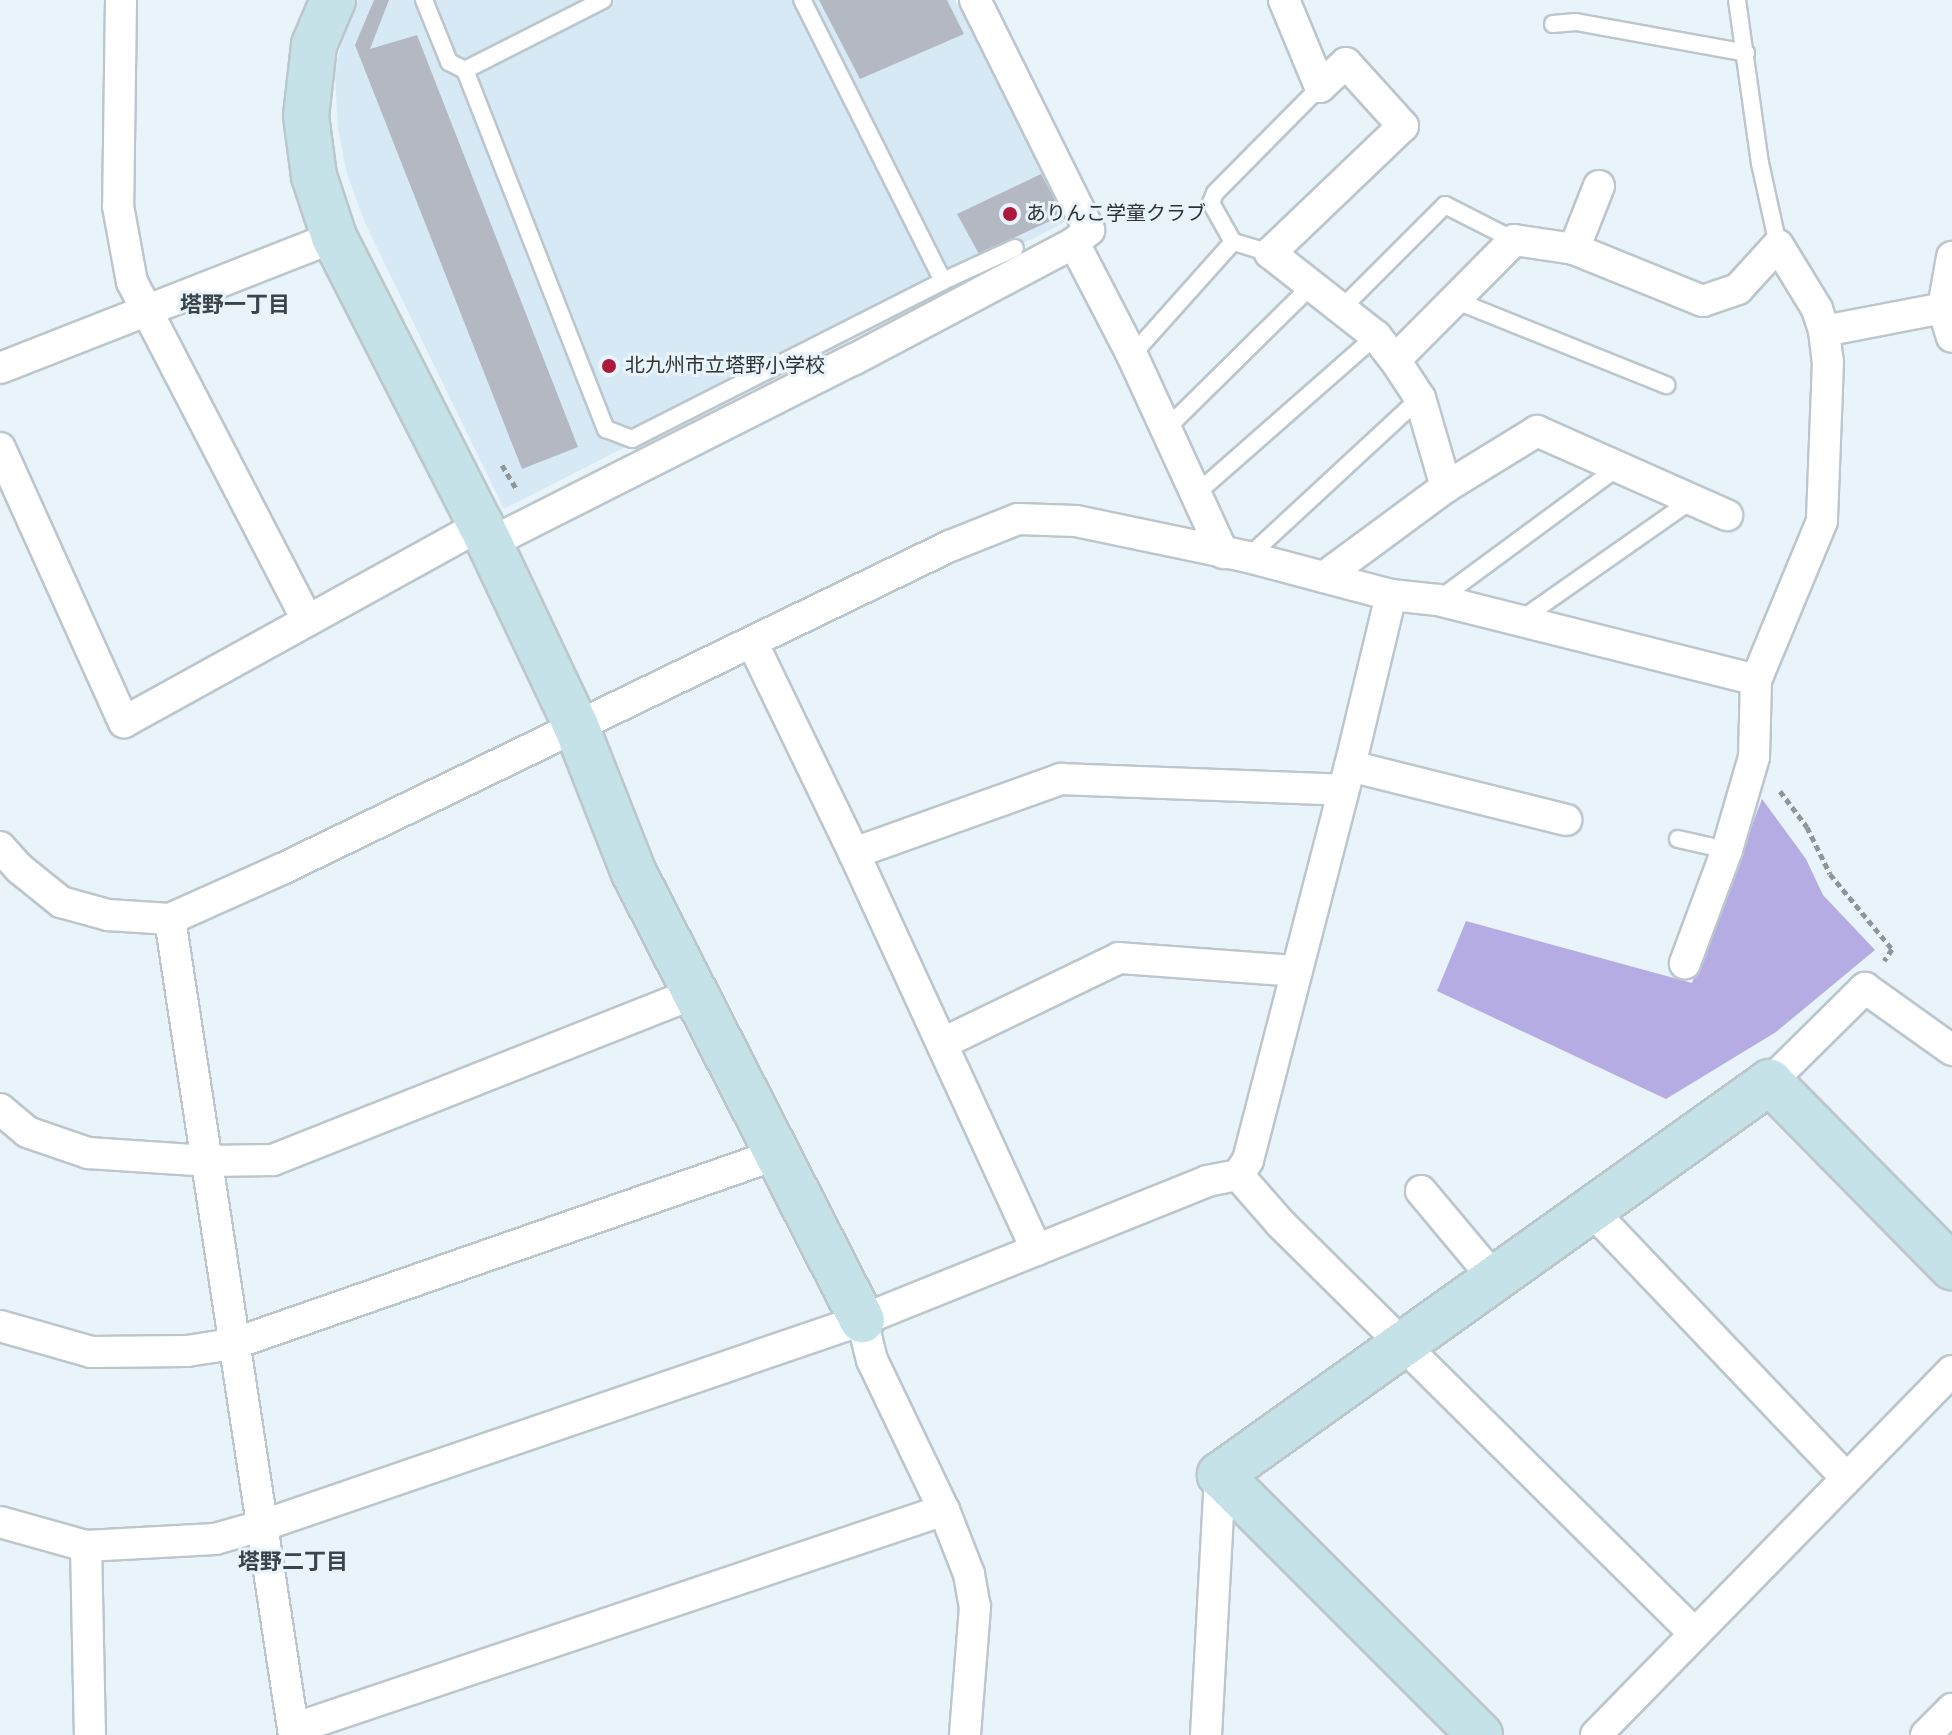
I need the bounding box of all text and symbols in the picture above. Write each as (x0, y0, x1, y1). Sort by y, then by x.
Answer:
place label: ありんこ学童クラブ (1026, 202, 1206, 226)
marker: ありんこ学童クラブ (1001, 205, 1019, 223)
district label: 塔野一丁目 (180, 293, 290, 319)
place label: 北九州市立塔野小学校 (625, 354, 825, 378)
marker: 北九州市立塔野小学校 (600, 357, 618, 375)
district label: 塔野二丁目 (238, 1550, 348, 1576)

